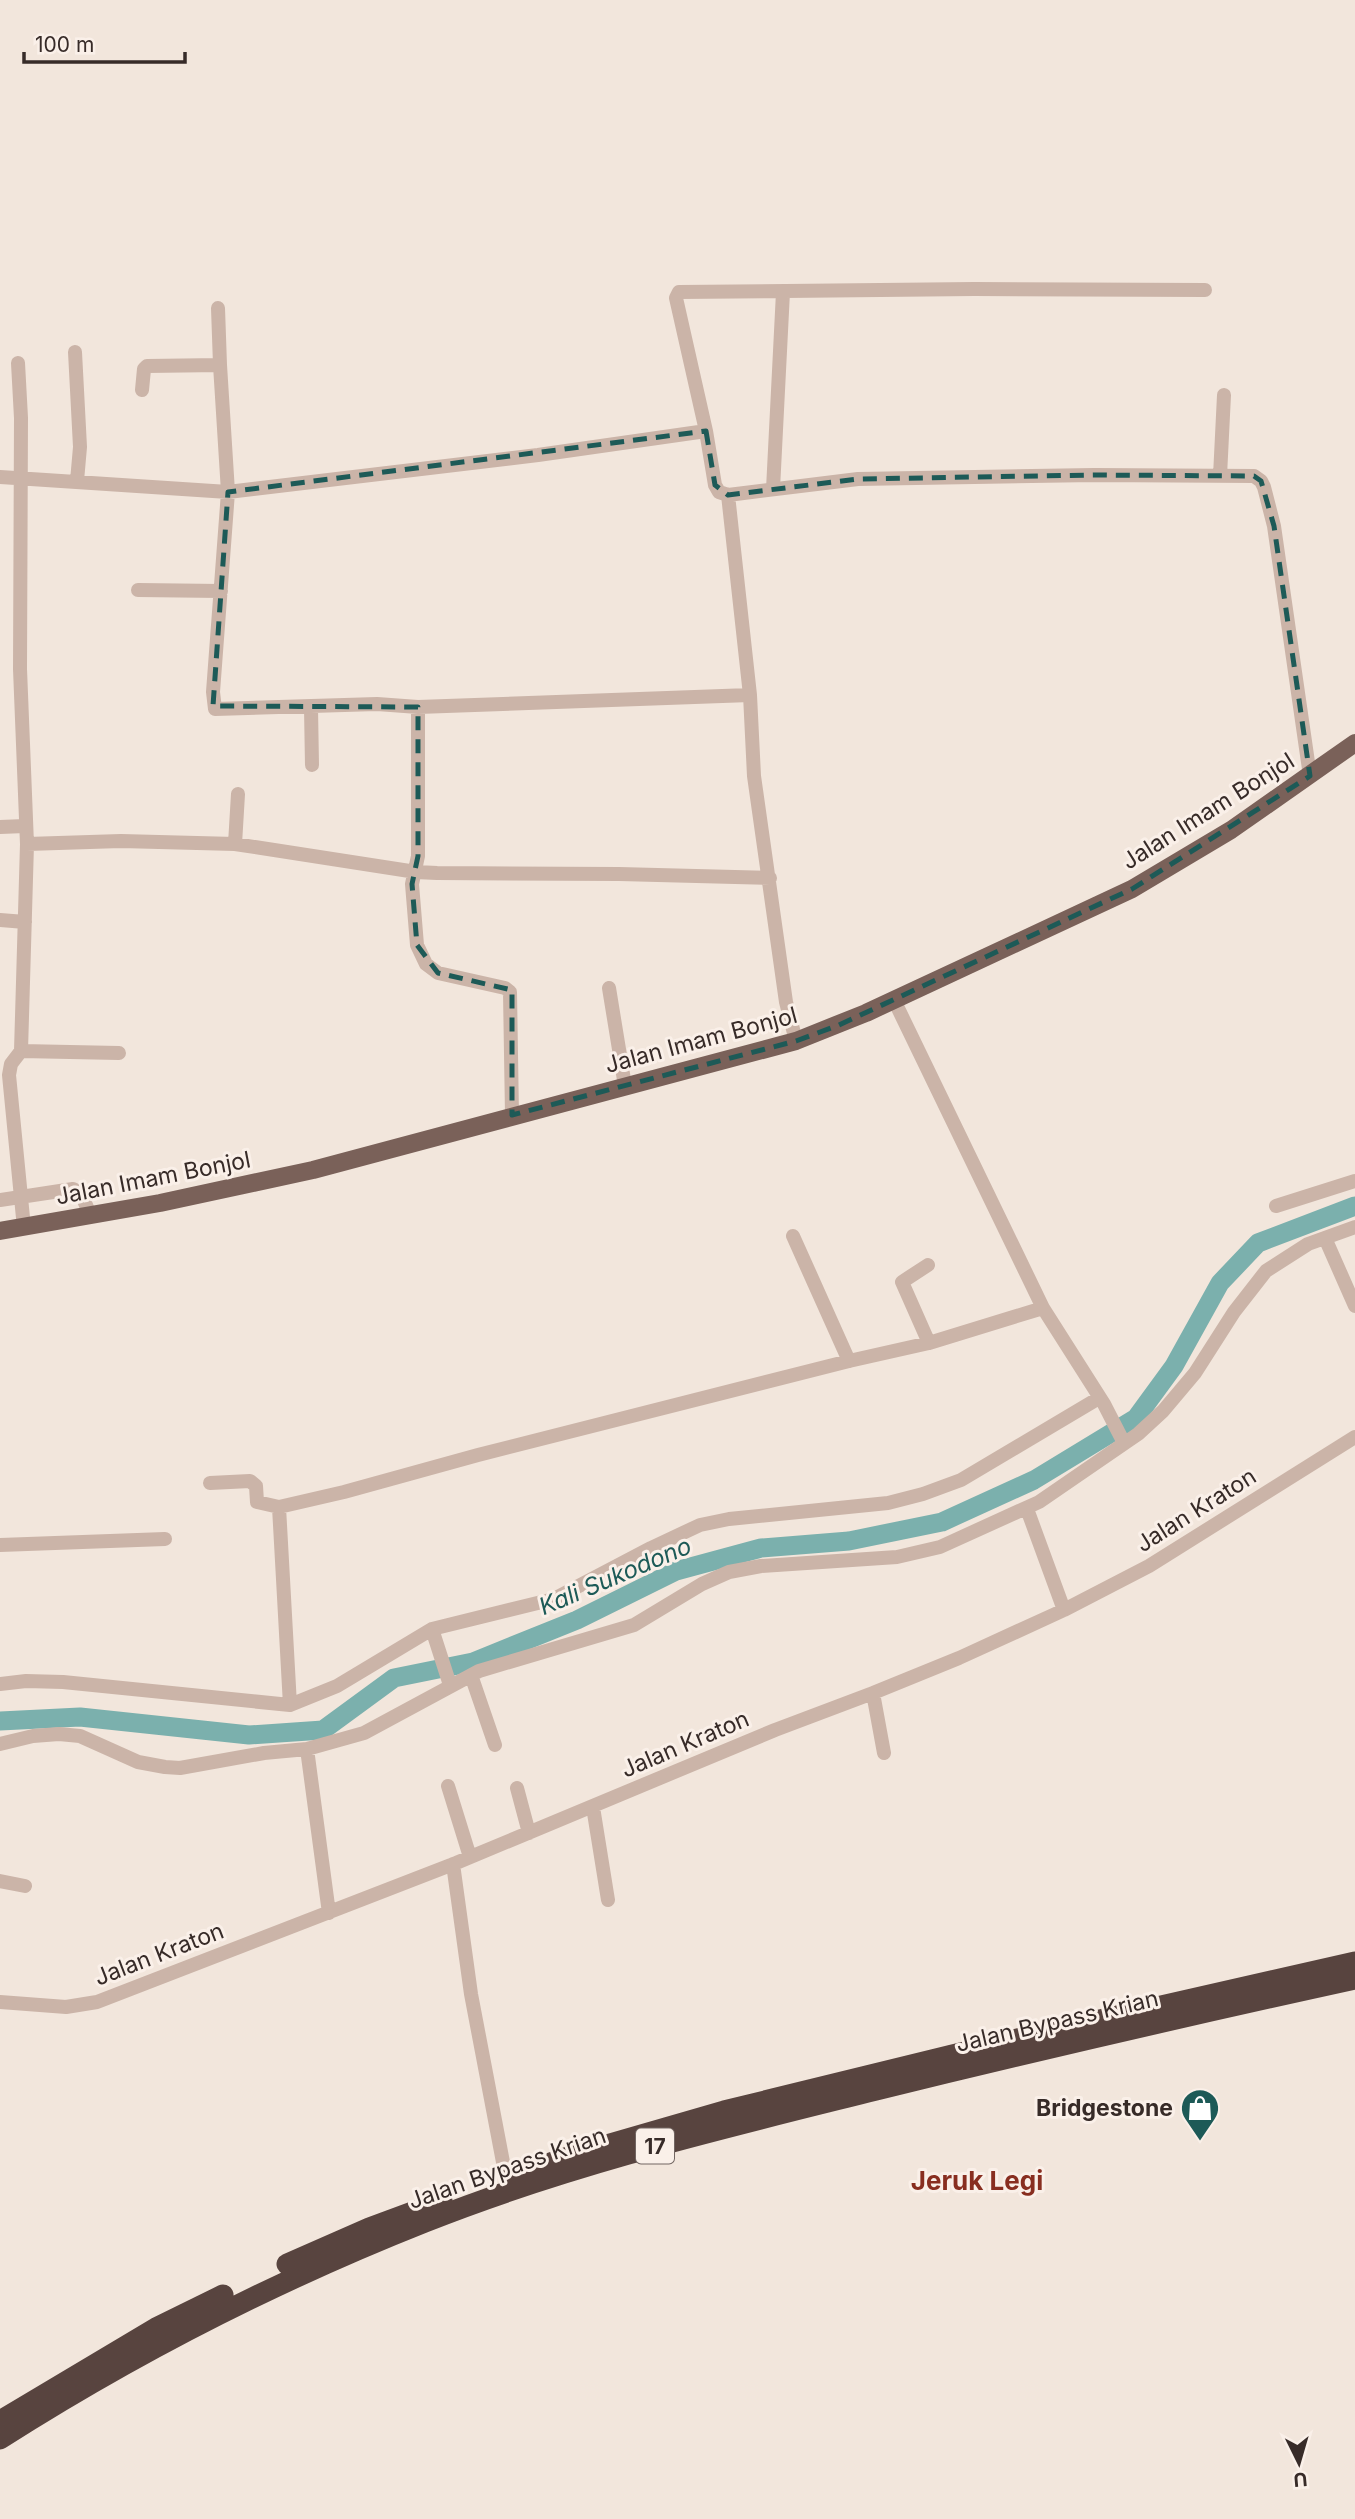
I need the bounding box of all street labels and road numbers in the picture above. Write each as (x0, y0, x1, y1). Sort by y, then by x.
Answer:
street label: Jalan Imam Bonjol (1117, 747, 1299, 875)
street label: Jalan Imam Bonjol (602, 1001, 800, 1079)
street label: Jalan Imam Bonjol (53, 1145, 253, 1211)
street label: Jalan Kraton (1131, 1462, 1261, 1558)
street label: Jalan Kraton (617, 1704, 753, 1784)
street label: Jalan Kraton (90, 1917, 228, 1991)
street label: Jalan Bypass Krian (953, 1984, 1161, 2058)
street label: Jalan Bypass Krian (405, 2121, 609, 2215)
road number: 17 (636, 2128, 674, 2164)

